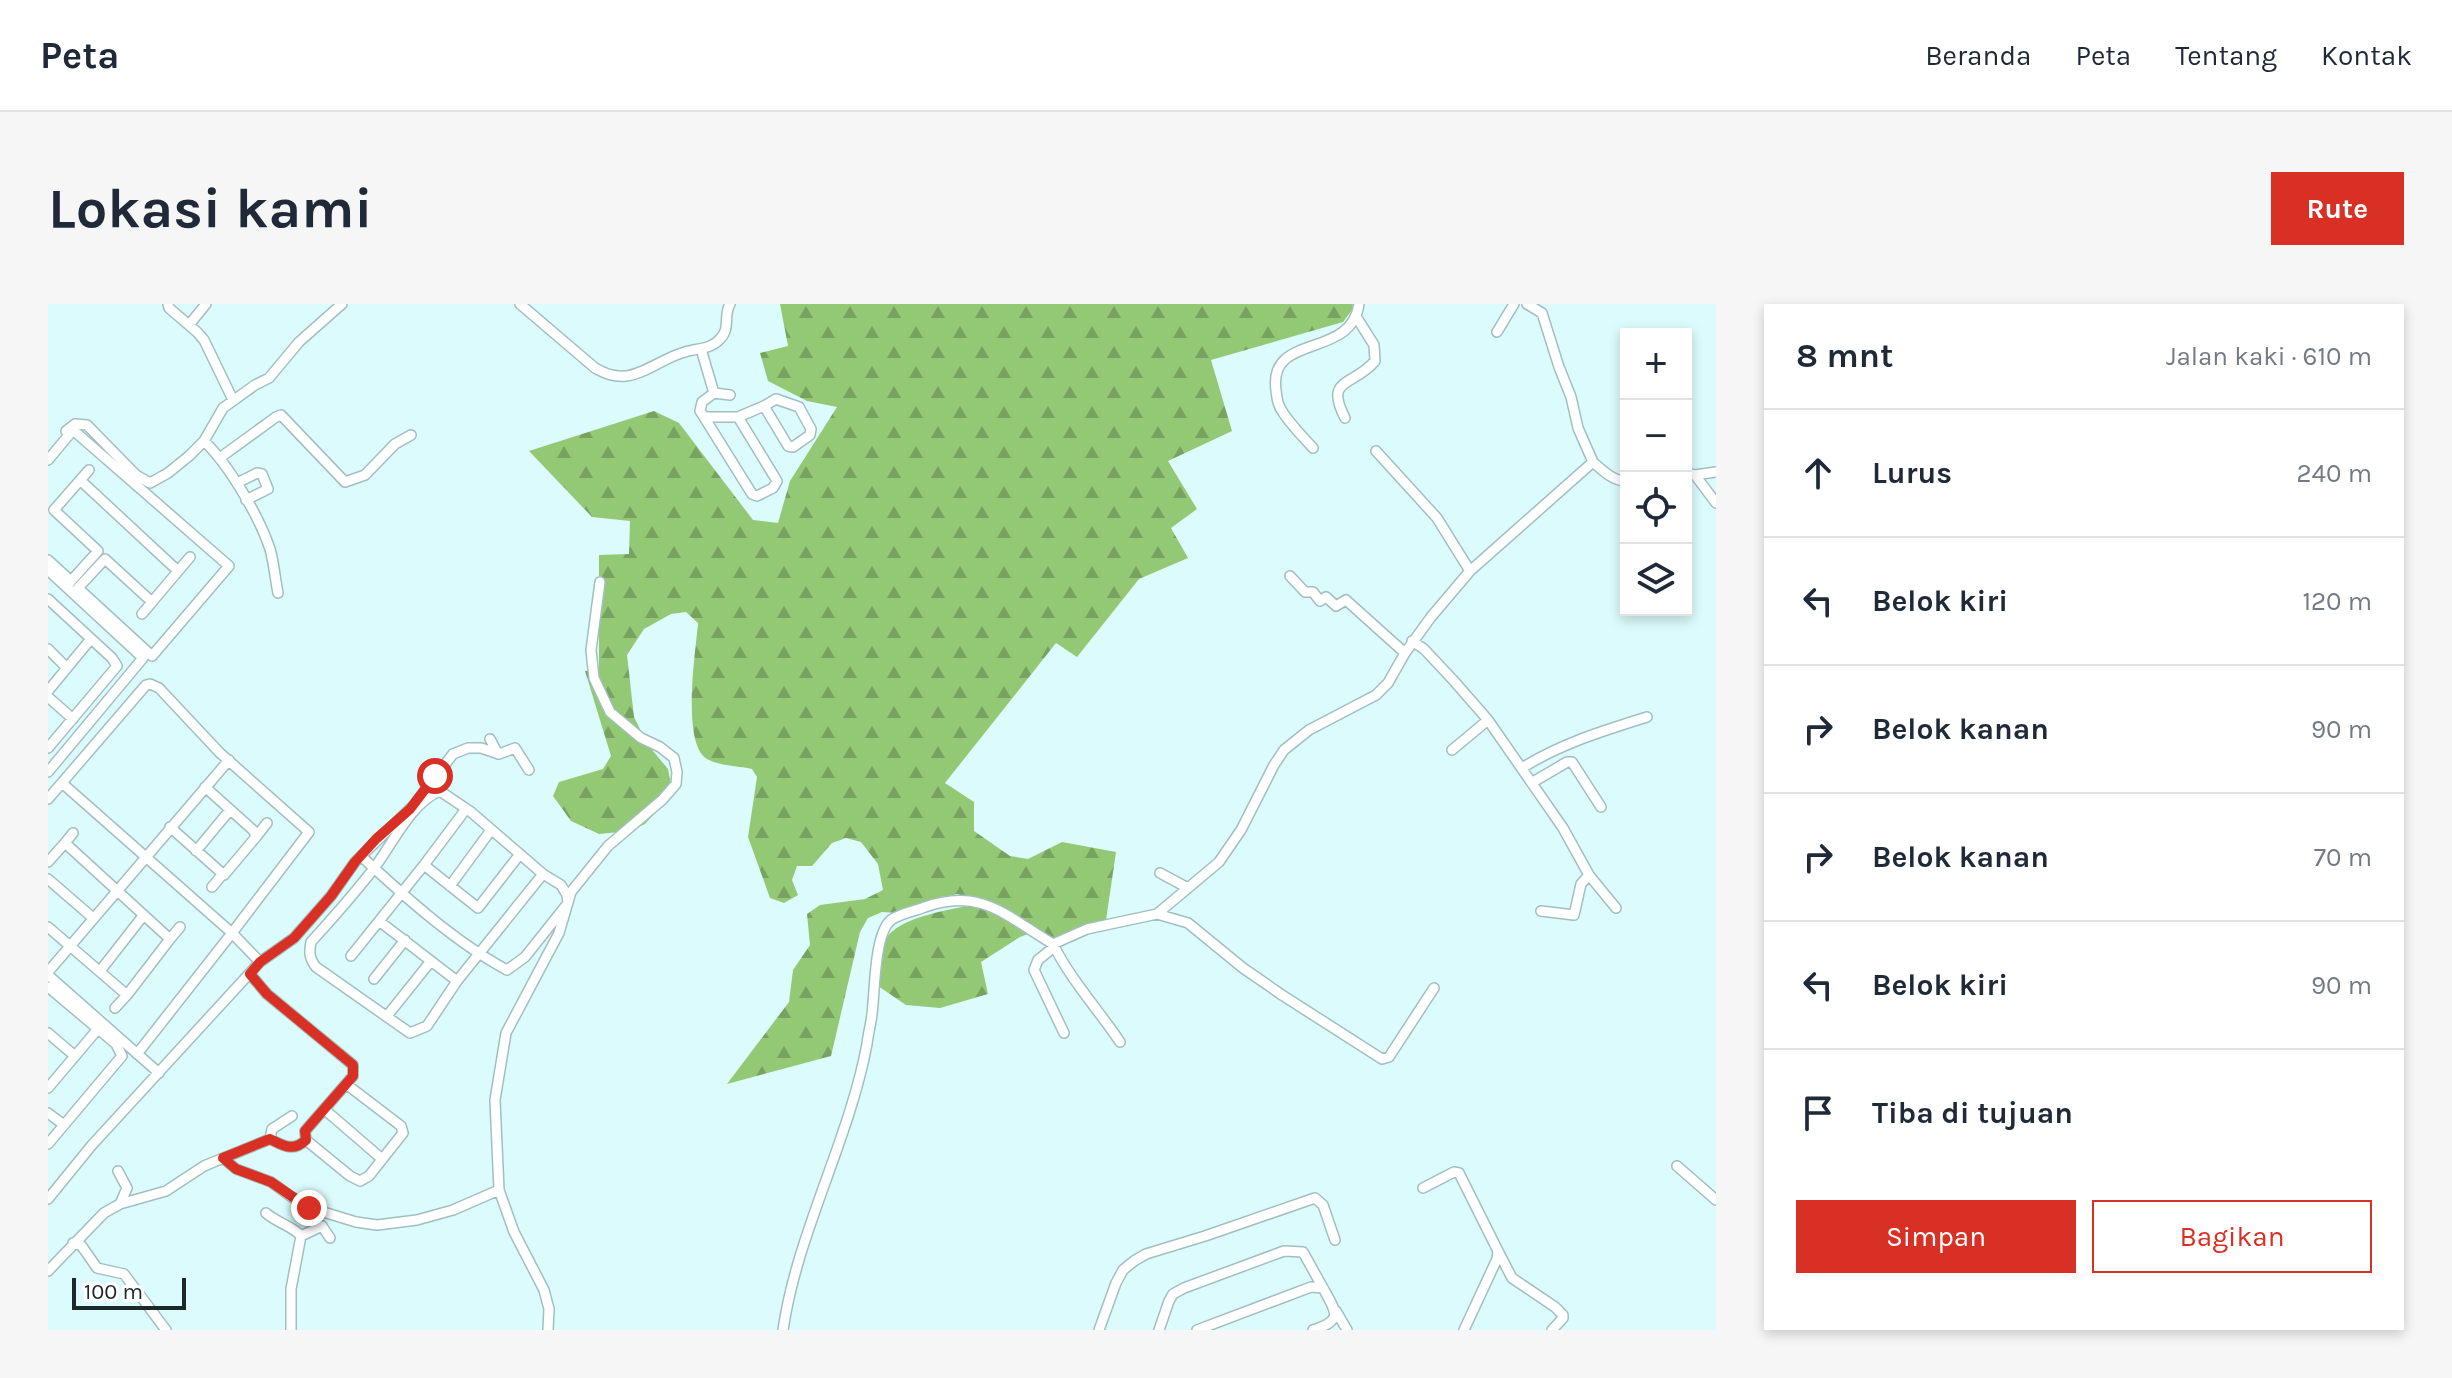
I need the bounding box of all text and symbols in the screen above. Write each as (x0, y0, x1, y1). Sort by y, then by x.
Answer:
text: Peta (40, 33, 119, 78)
text: Beranda (1925, 39, 2031, 72)
text: Peta (2075, 39, 2131, 72)
text: Tentang (2175, 39, 2277, 72)
text: Kontak (2321, 39, 2412, 72)
button: Rute (2271, 172, 2404, 245)
text: Lokasi kami (48, 176, 373, 241)
map controls (1620, 328, 1692, 616)
button: + (1620, 328, 1692, 400)
text: 8 mnt (1796, 336, 1893, 376)
text: Jalan kaki · 610 m (2166, 341, 2372, 372)
button: − (1620, 400, 1692, 472)
icon: ahead (1796, 451, 1840, 495)
text: Lurus (1872, 455, 1952, 491)
text: 240 m (2296, 458, 2372, 489)
button: locate (1620, 472, 1692, 544)
button: layers (1620, 544, 1692, 616)
icon: left (1796, 579, 1840, 623)
text: Belok kiri (1872, 583, 2008, 619)
text: 120 m (2302, 586, 2372, 617)
icon: right (1796, 707, 1840, 751)
text: Belok kanan (1872, 711, 2049, 747)
text: 90 m (2311, 714, 2372, 745)
route start (417, 758, 453, 794)
icon: right (1796, 835, 1840, 879)
text: Belok kanan (1872, 839, 2049, 875)
text: 70 m (2314, 842, 2372, 873)
icon: left (1796, 963, 1840, 1007)
text: Belok kiri (1872, 967, 2008, 1003)
text: 90 m (2311, 970, 2372, 1001)
icon: arrive (1796, 1091, 1840, 1135)
text: Tiba di tujuan (1872, 1095, 2073, 1131)
route end (291, 1190, 327, 1226)
button: Simpan (1796, 1200, 2076, 1273)
button: Bagikan (2092, 1200, 2372, 1273)
scale bar (72, 1274, 186, 1310)
text: 100 m (84, 1279, 143, 1305)

